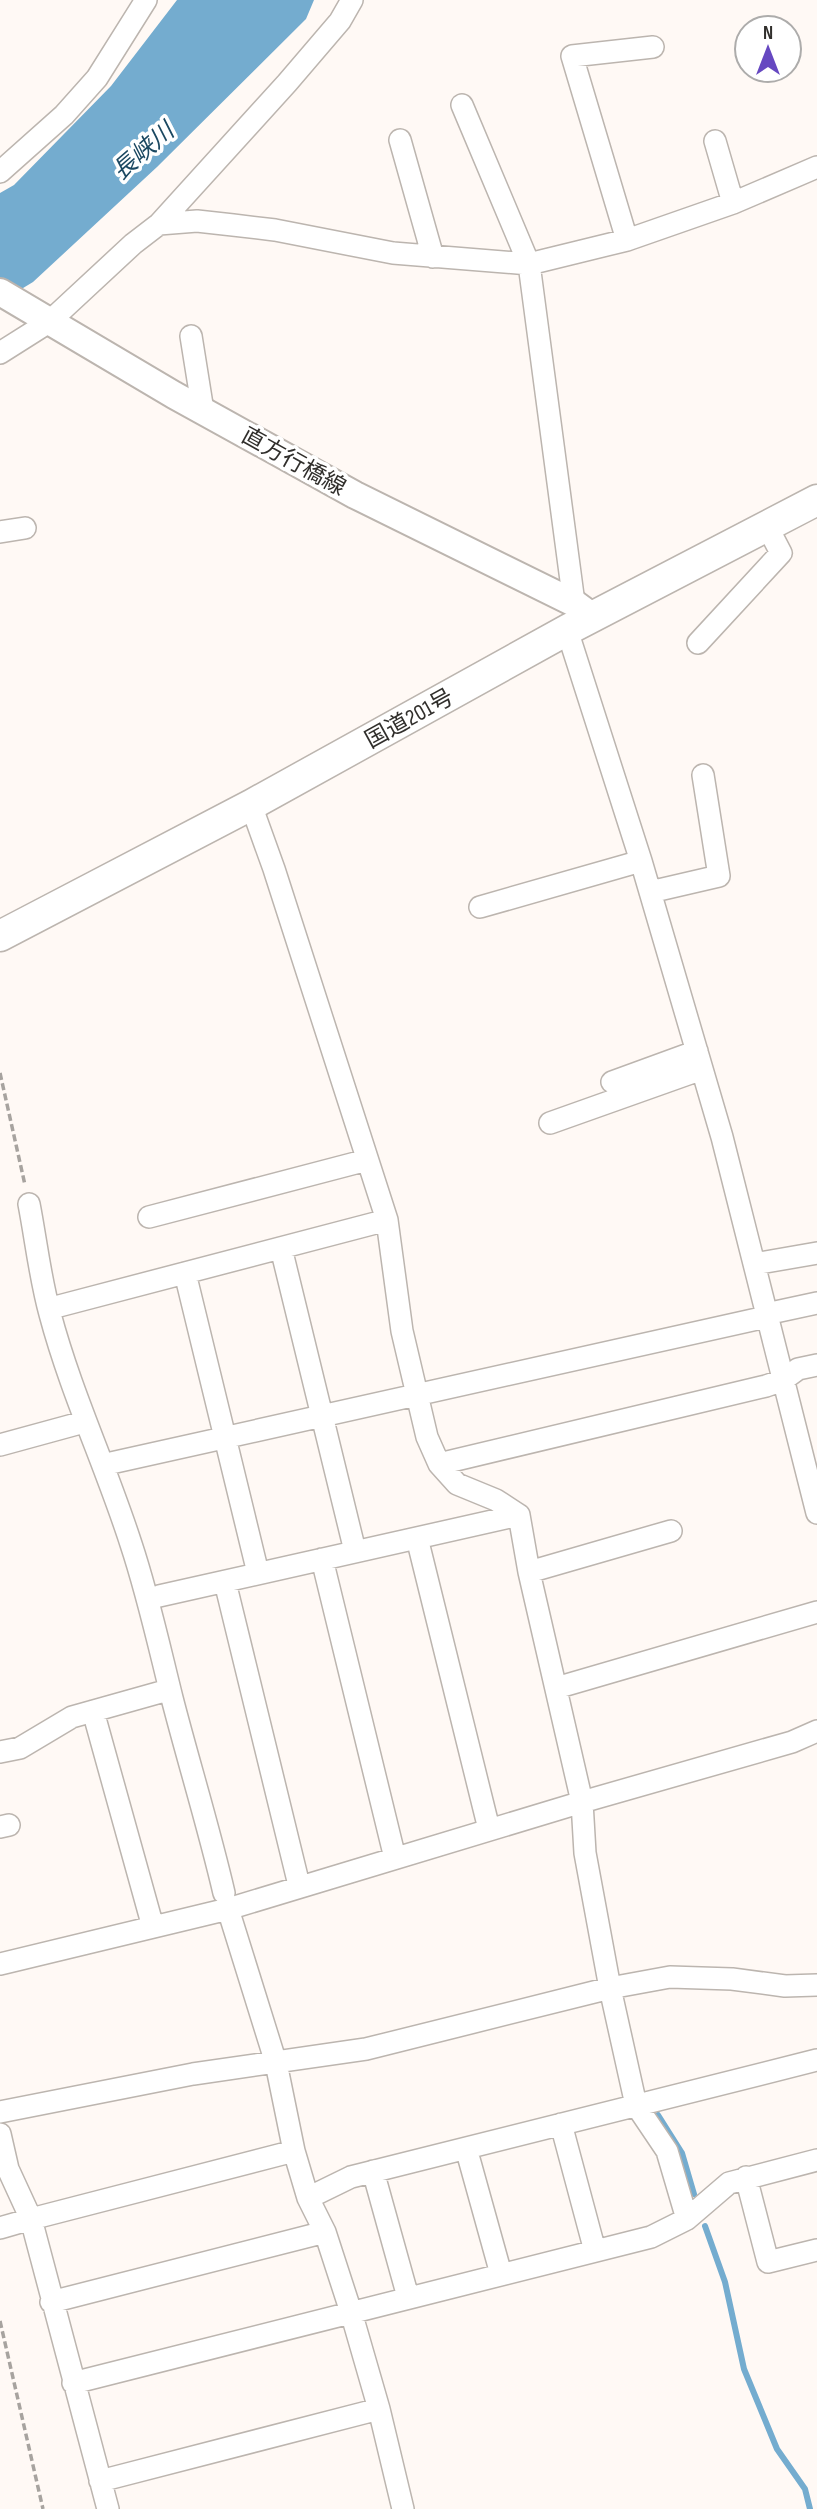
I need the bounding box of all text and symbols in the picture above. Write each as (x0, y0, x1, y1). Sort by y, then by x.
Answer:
north arrow (733, 14, 803, 84)
text: N (763, 22, 773, 45)
water label: 長峡川 (107, 115, 182, 186)
street label: 直方行橋線 (236, 422, 351, 502)
street label: 国道201号 (360, 683, 459, 755)

